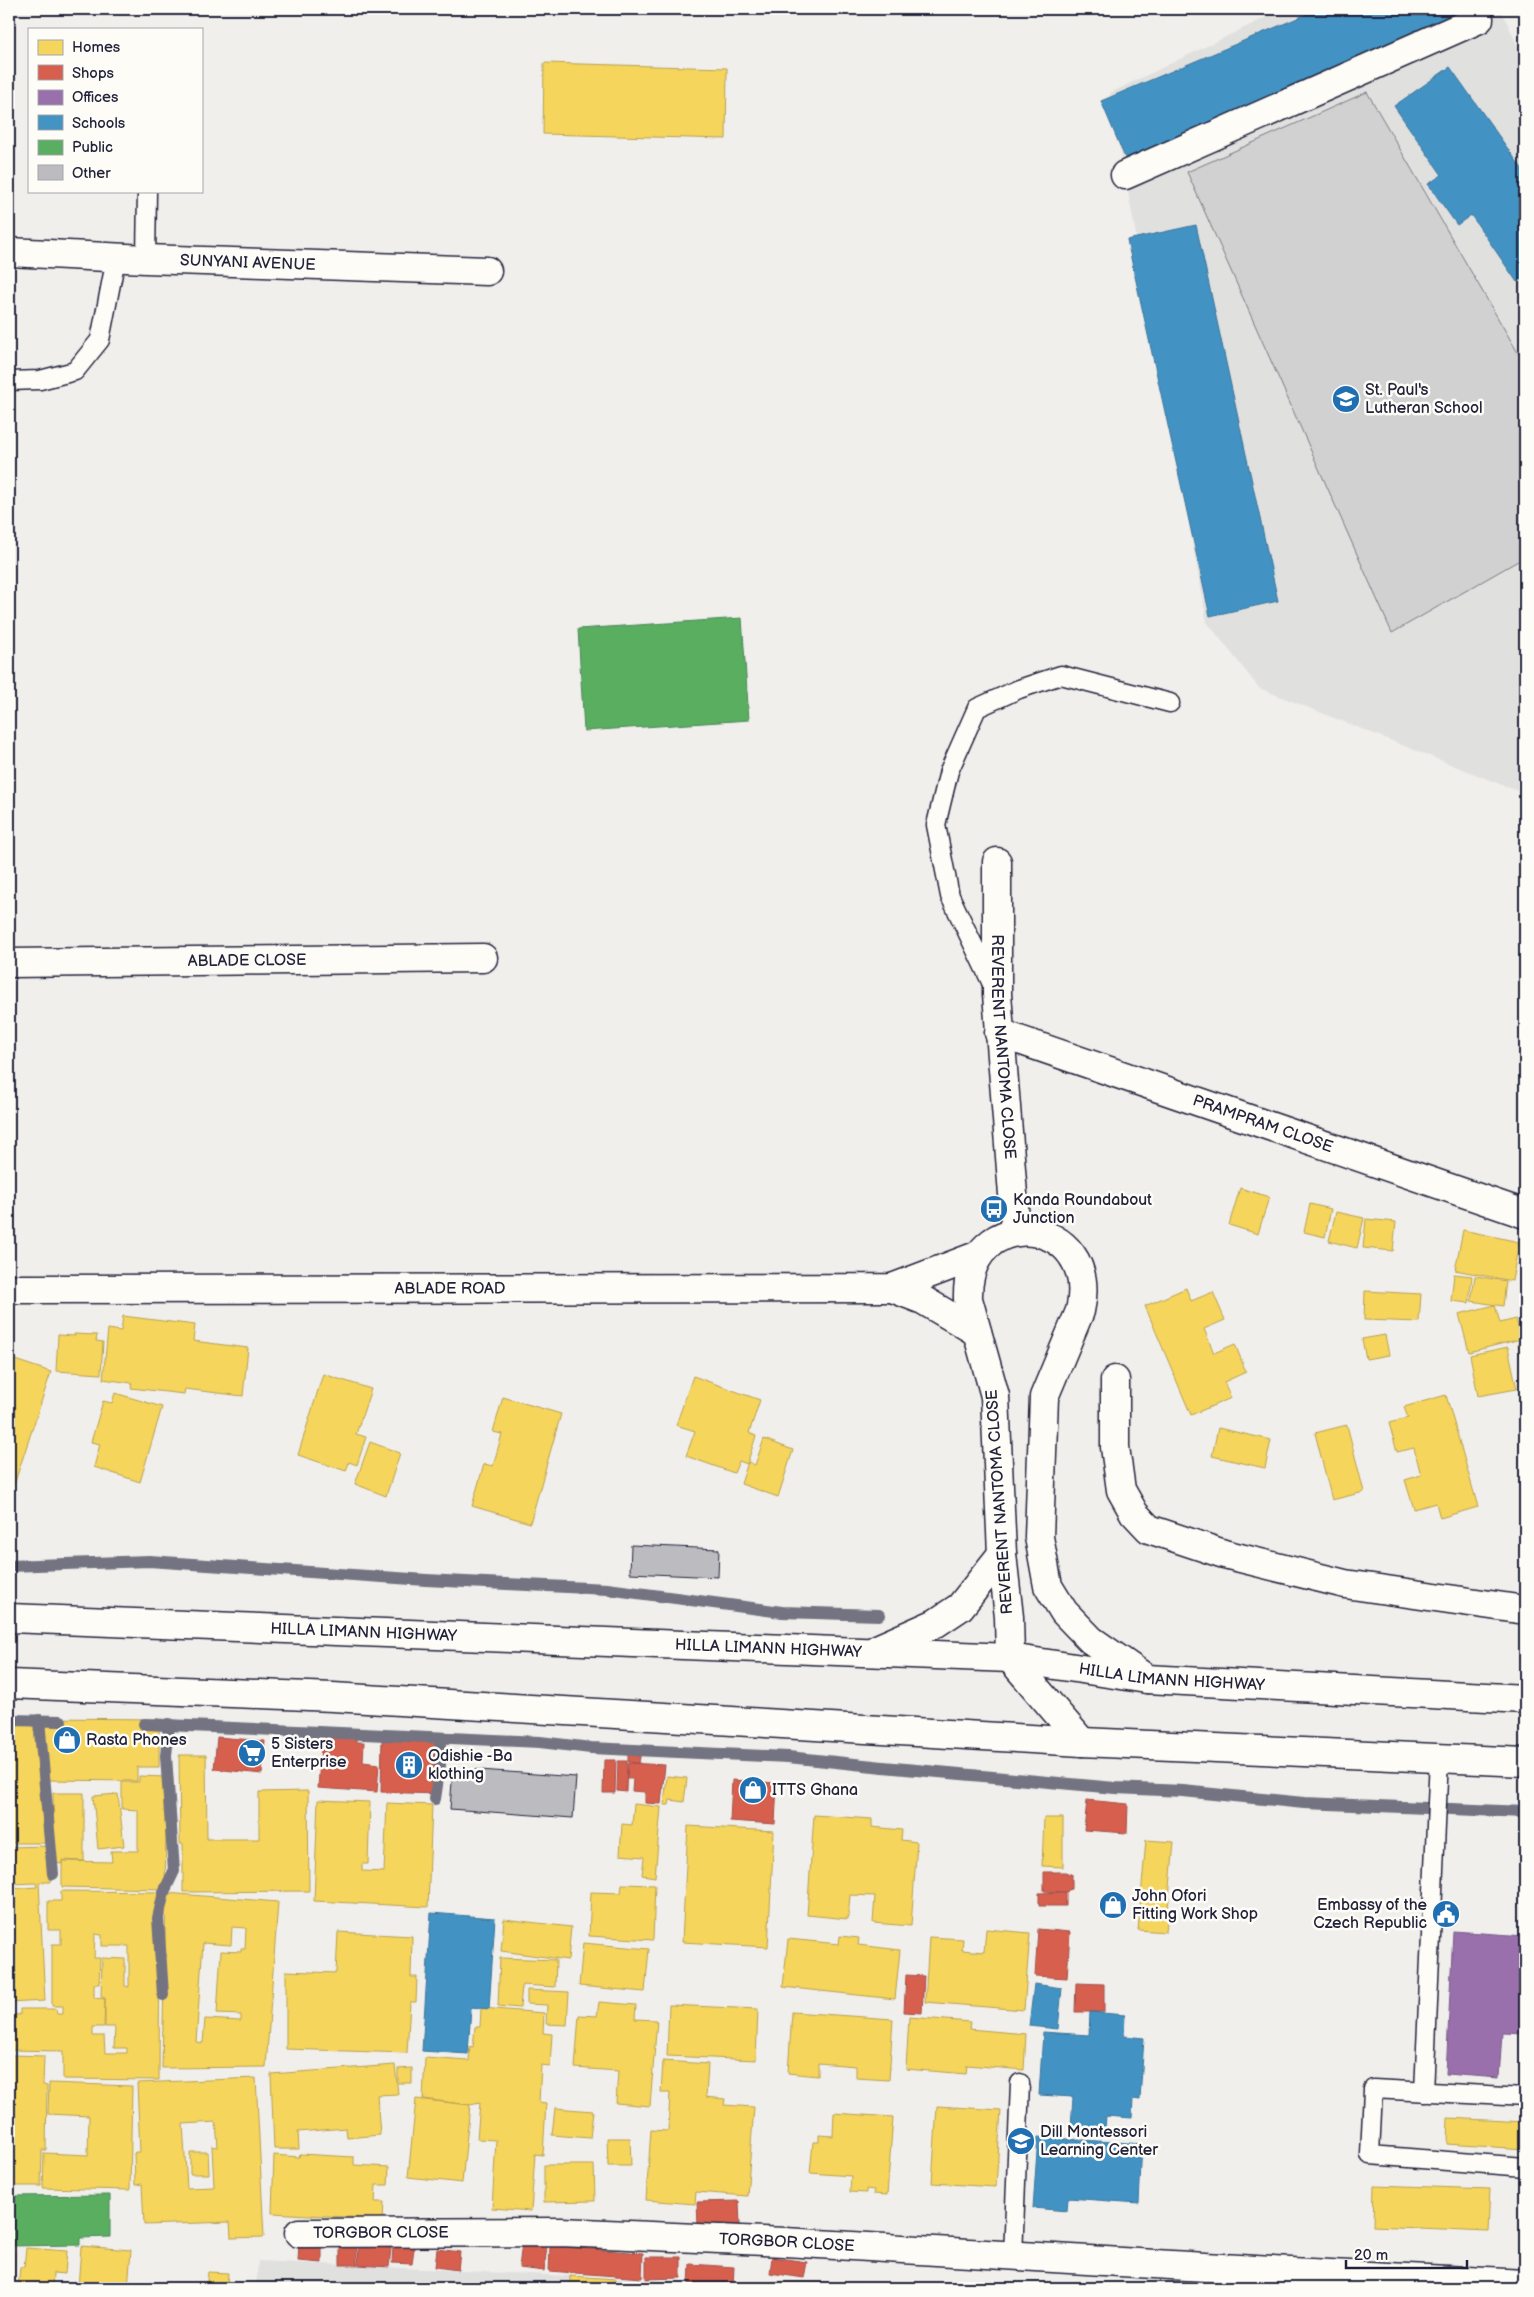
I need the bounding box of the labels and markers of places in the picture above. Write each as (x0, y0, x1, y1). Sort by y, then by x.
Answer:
place label: St. Paul's Lutheran School (1365, 381, 1483, 418)
school or university icon: St. Paul's Lutheran School (1331, 384, 1361, 414)
place label: Kanda Roundabout Junction (1013, 1191, 1152, 1228)
bus stop icon: Kanda Roundabout Junction (979, 1194, 1009, 1224)
shop icon: Rasta Phones (52, 1725, 82, 1755)
place label: Rasta Phones (86, 1731, 187, 1750)
place label: 5 Sisters Enterprise (271, 1735, 347, 1772)
supermarket icon: 5 Sisters Enterprise (237, 1738, 267, 1768)
place label: Odishie -Ba klothing (428, 1747, 512, 1784)
building icon: Odishie -Ba klothing (394, 1750, 424, 1780)
shop icon: ITTS Ghana (738, 1775, 768, 1805)
place label: ITTS Ghana (772, 1781, 858, 1800)
place label: John Ofori Fitting Work Shop (1132, 1887, 1258, 1924)
shop icon: John Ofori Fitting Work Shop (1098, 1890, 1128, 1920)
place label: Embassy of the Czech Republic (1313, 1896, 1427, 1933)
public building icon: Embassy of the Czech Republic (1431, 1899, 1461, 1929)
place label: Dill Montessori Learning Center (1040, 2123, 1158, 2160)
school or university icon: Dill Montessori Learning Center (1006, 2126, 1036, 2156)

